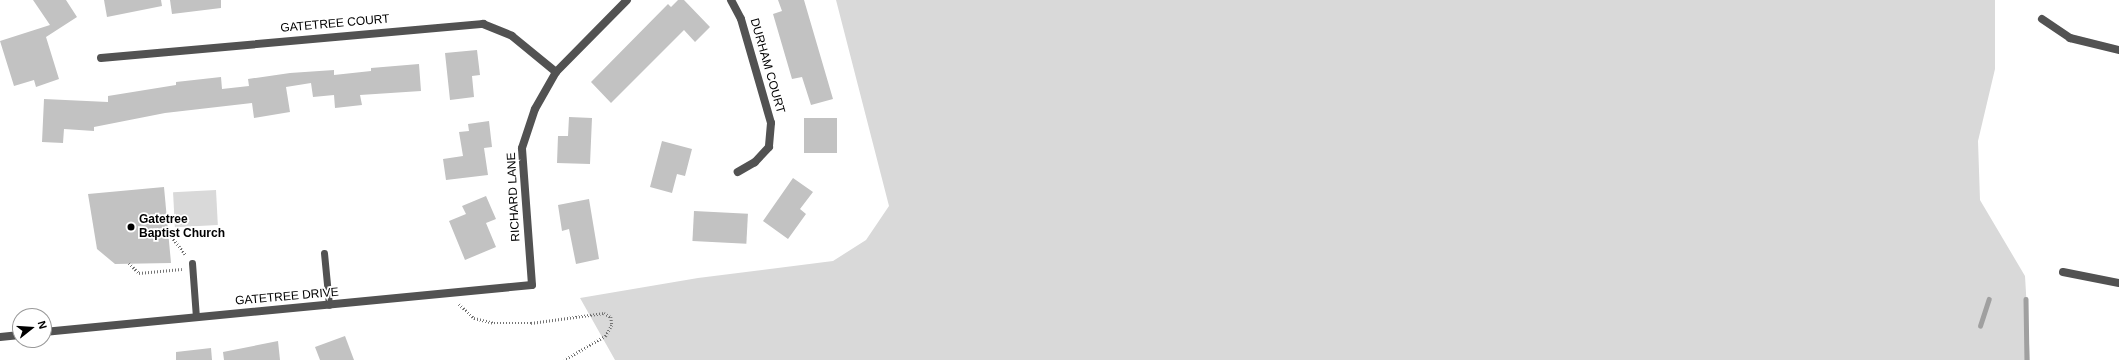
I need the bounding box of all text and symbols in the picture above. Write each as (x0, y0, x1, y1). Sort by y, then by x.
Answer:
street label: GATETREE COURT (280, 12, 390, 36)
street label: DURHAM COURT (747, 17, 787, 115)
street label: RICHARD LANE (504, 152, 524, 242)
place label: Gatetree Baptist Church (139, 213, 225, 241)
marker: Gatetree Baptist Church (126, 222, 136, 232)
street label: GATETREE DRIVE (235, 285, 339, 309)
north arrow (12, 308, 52, 348)
text: N (36, 319, 49, 330)

